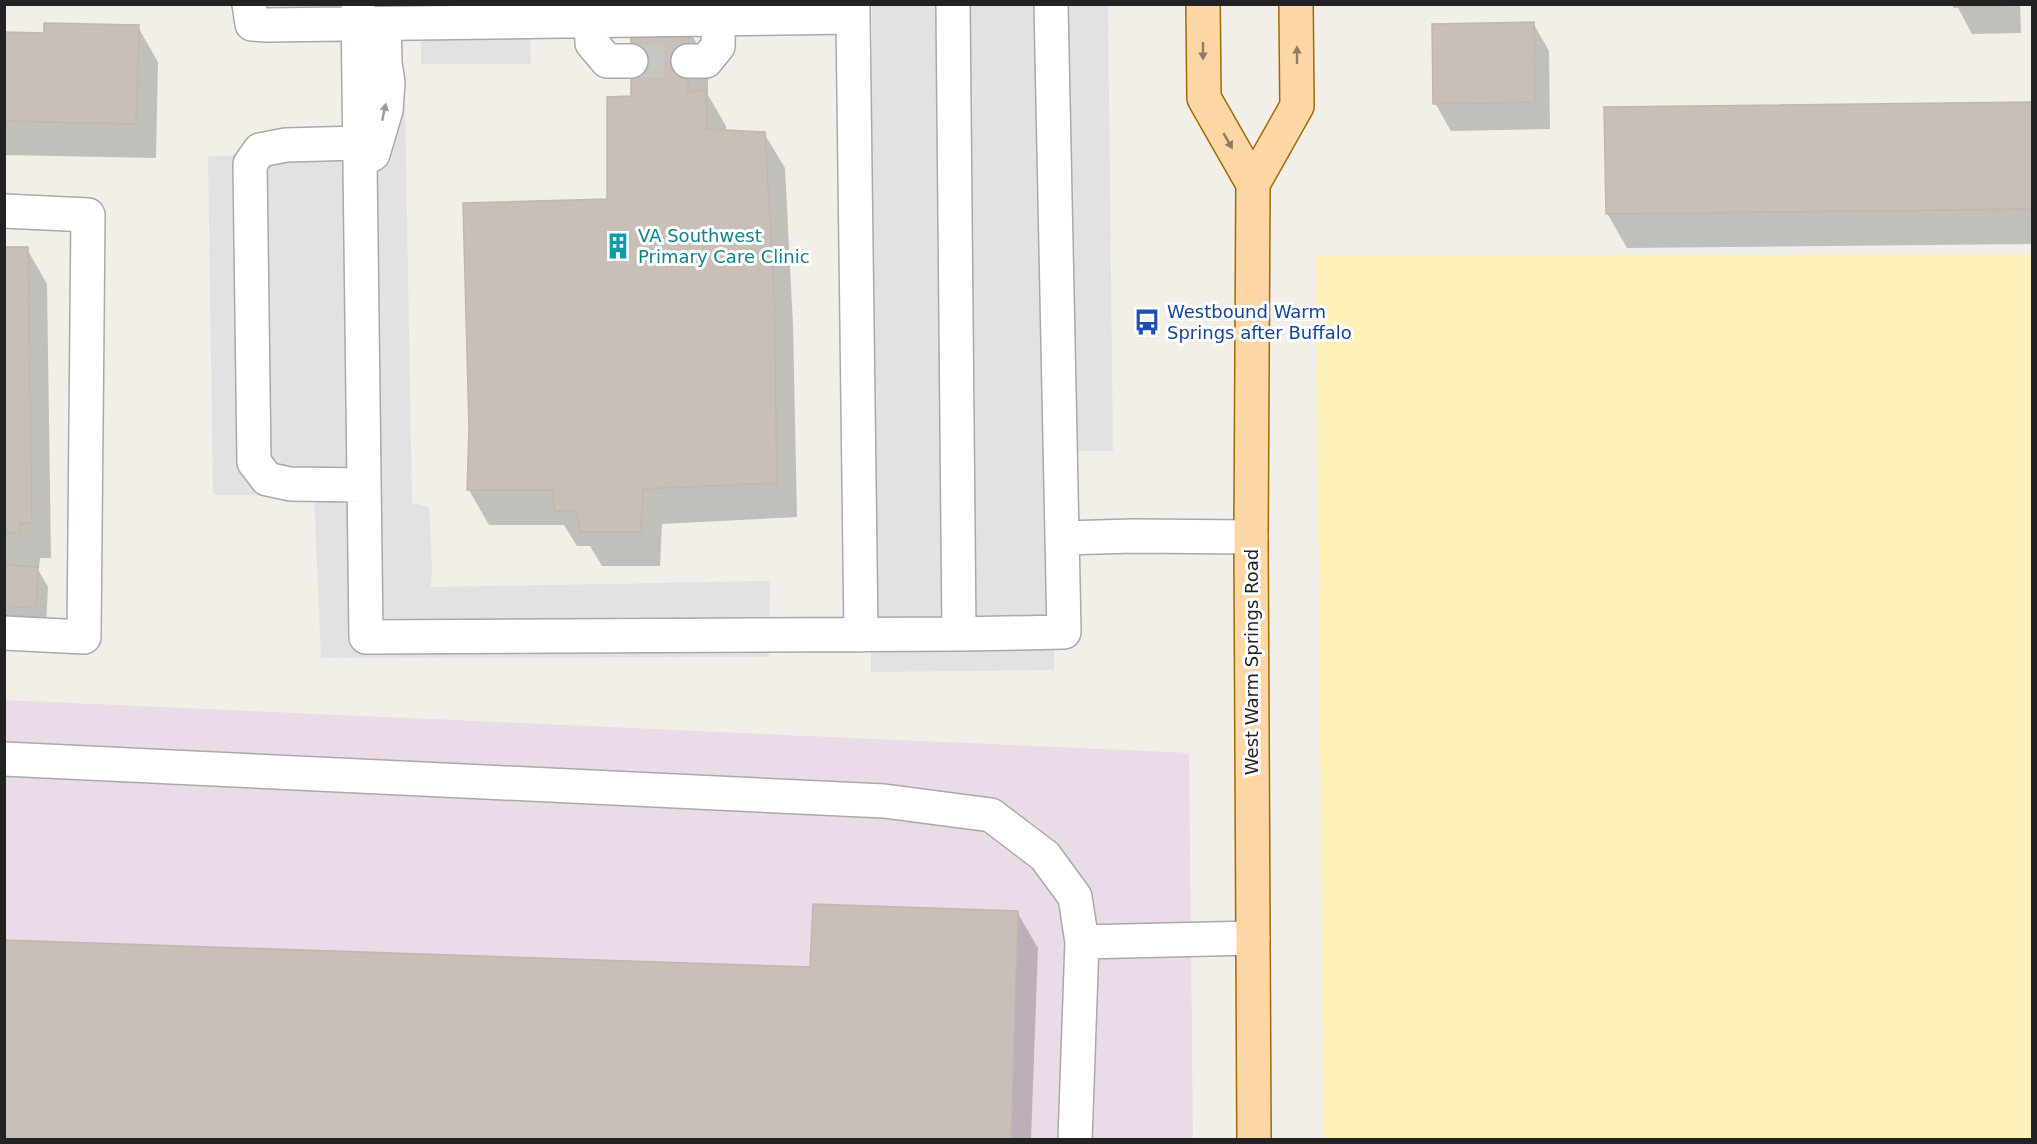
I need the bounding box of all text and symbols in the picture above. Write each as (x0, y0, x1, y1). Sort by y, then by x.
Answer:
one-way arrow (1198, 42, 1208, 61)
one-way arrow (1292, 46, 1302, 65)
one-way arrow (380, 103, 389, 122)
one-way arrow (1223, 133, 1233, 150)
place label: VA Southwest Primary Care Clinic (638, 225, 810, 267)
building icon: VA Southwest Primary Care Clinic (603, 231, 633, 261)
place label: Westbound Warm Springs after Buffalo (1167, 301, 1352, 343)
bus stop icon: Westbound Warm Springs after Buffalo (1132, 307, 1162, 337)
street label: West Warm Springs Road (1241, 549, 1262, 775)

